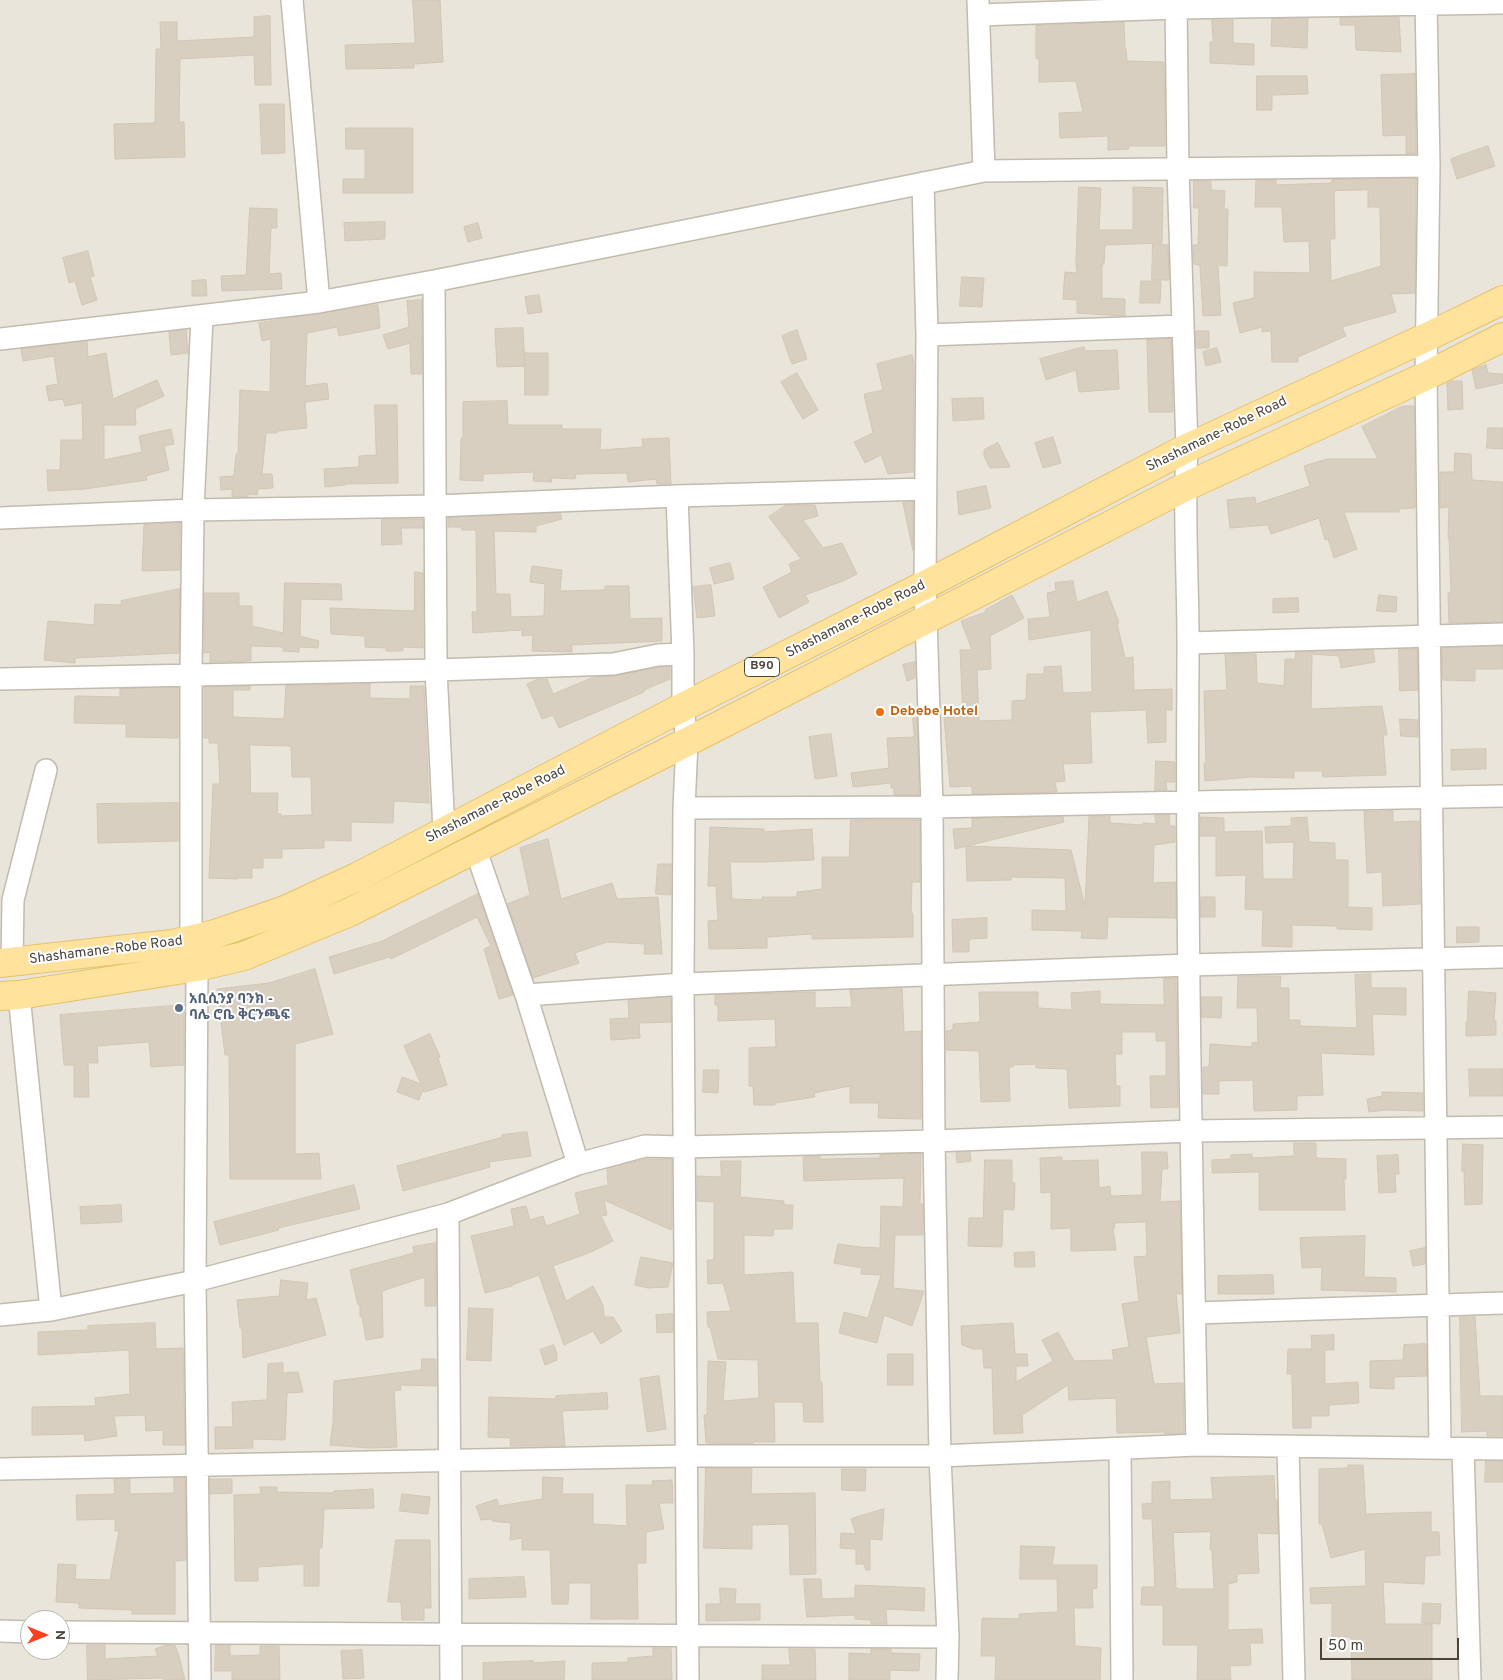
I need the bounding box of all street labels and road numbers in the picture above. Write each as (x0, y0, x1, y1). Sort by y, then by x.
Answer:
street label: Shashamane-Robe Road (1144, 394, 1290, 476)
street label: Shashamane-Robe Road (783, 577, 929, 663)
road number: B90 (744, 658, 780, 676)
street label: Shashamane-Robe Road (423, 762, 569, 848)
street label: Shashamane-Robe Road (28, 933, 184, 969)

